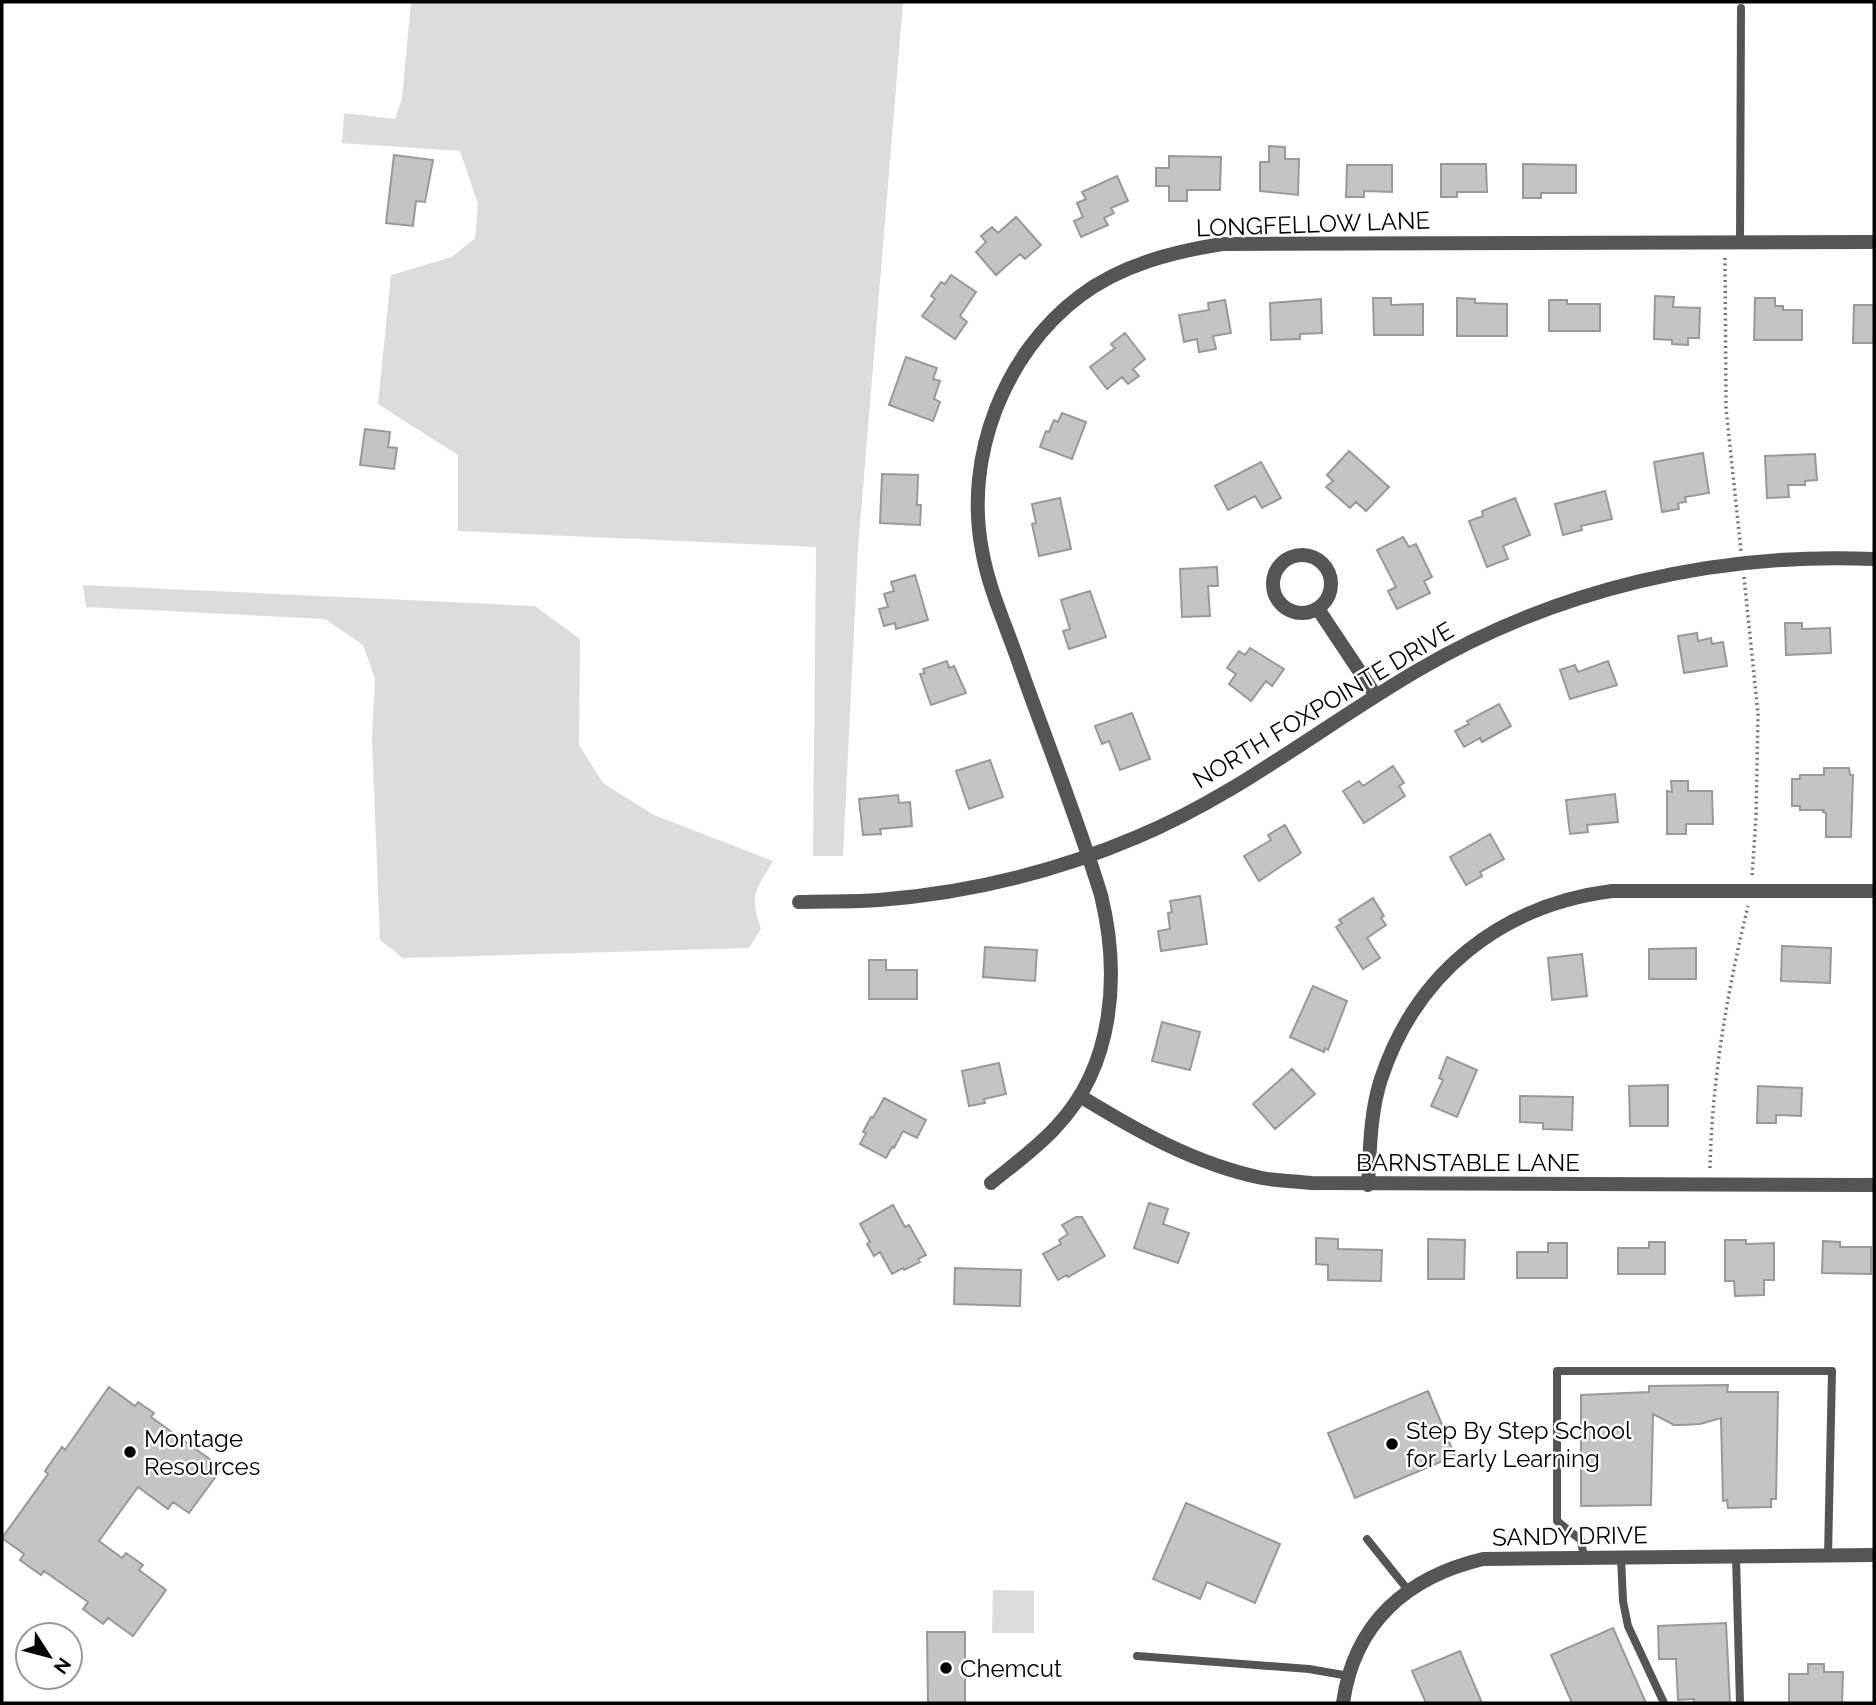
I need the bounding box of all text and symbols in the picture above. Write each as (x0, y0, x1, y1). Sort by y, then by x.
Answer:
street label: LONGFELLOW LANE (1195, 205, 1431, 243)
street label: NORTH FOXPOINTE DRIVE (1187, 616, 1459, 794)
street label: BARNSTABLE LANE (1356, 1148, 1580, 1177)
place label: Step By Step School for Early Learning (1406, 1416, 1632, 1473)
place label: Montage Resources (144, 1424, 260, 1481)
marker: Step By Step School for Early Learning (1384, 1436, 1400, 1452)
marker: Montage Resources (122, 1444, 138, 1460)
street label: SANDY DRIVE (1492, 1520, 1648, 1552)
north arrow (14, 1621, 84, 1691)
text: N (50, 1654, 76, 1678)
place label: Chemcut (960, 1654, 1062, 1683)
marker: Chemcut (938, 1660, 954, 1676)

